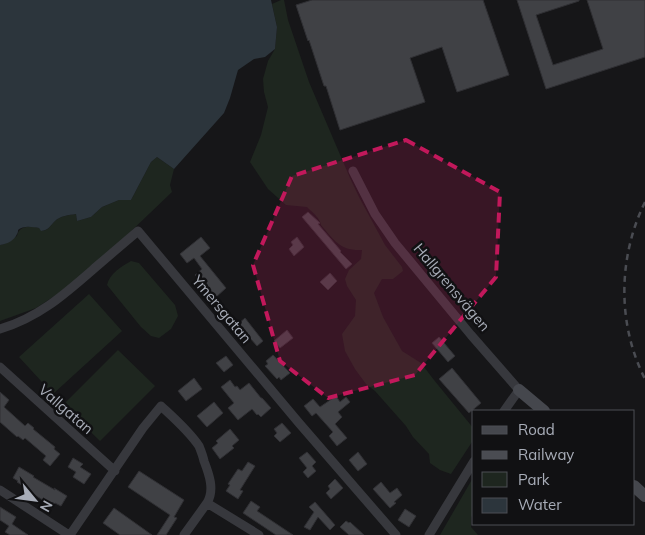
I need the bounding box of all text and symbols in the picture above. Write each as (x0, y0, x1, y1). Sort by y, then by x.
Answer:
street label: Hallgrensvägen (410, 239, 494, 335)
street label: Ymersgatan (187, 270, 256, 347)
street label: Vallgatan (35, 380, 97, 438)
legend (472, 410, 635, 525)
text: Road (518, 420, 555, 439)
text: Railway (518, 445, 574, 464)
text: Park (518, 470, 550, 489)
north arrow (10, 475, 60, 525)
text: Water (518, 495, 562, 514)
text: N (36, 497, 57, 515)

